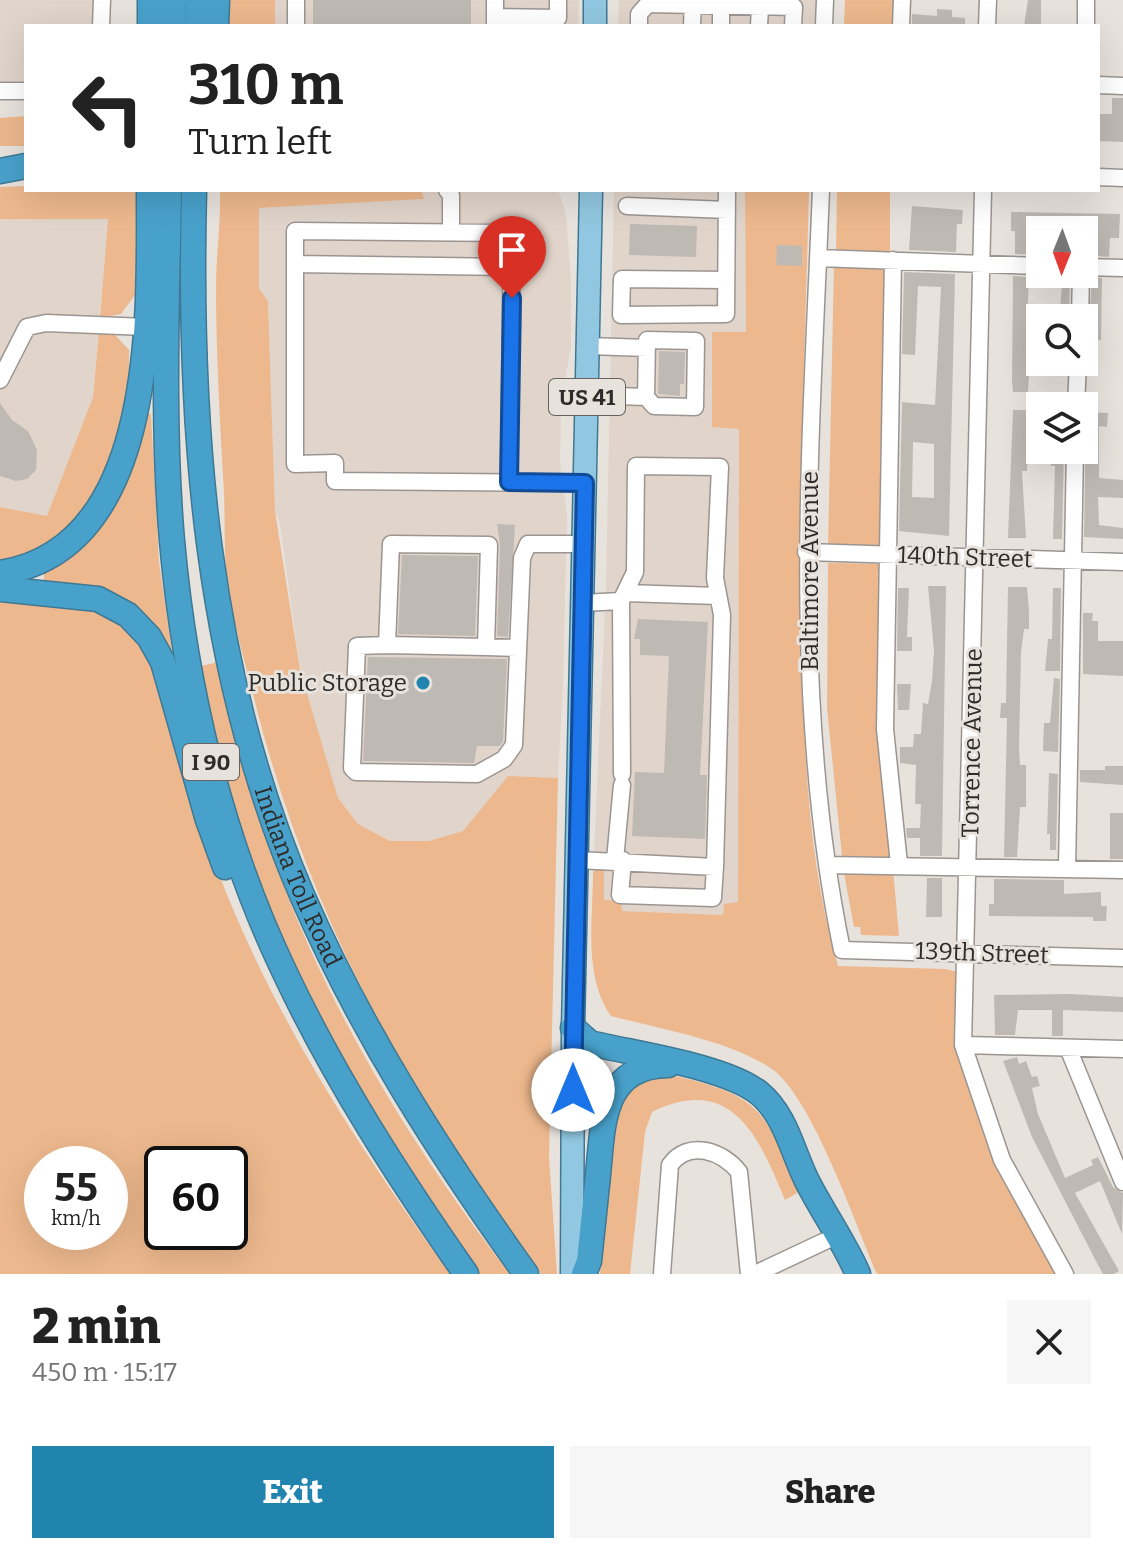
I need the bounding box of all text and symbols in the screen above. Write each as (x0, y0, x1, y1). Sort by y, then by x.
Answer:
text: 310 m (188, 52, 344, 119)
icon: left (56, 56, 160, 160)
text: Turn left (188, 120, 332, 164)
pin (478, 216, 546, 298)
north arrow (1026, 216, 1098, 288)
map controls (1026, 216, 1098, 464)
icon: arrive (490, 228, 534, 272)
button: search (1026, 304, 1098, 376)
road number: US 41 (549, 379, 625, 415)
button: layers (1026, 392, 1098, 464)
street label: Baltimore Avenue (796, 471, 824, 671)
street label: 140th Street (897, 541, 1033, 573)
street label: Torrence Avenue (956, 648, 988, 838)
place label: Public Storage (248, 669, 407, 697)
marker: Public Storage (414, 674, 432, 692)
road number: I 90 (183, 744, 239, 780)
street label: Indiana Toll Road (248, 783, 347, 971)
street label: 139th Street (915, 937, 1049, 969)
position arrow (531, 1048, 615, 1132)
speed limit sign: 60 (144, 1146, 248, 1250)
text: 55 (54, 1164, 98, 1212)
text: km/h (51, 1206, 101, 1230)
text: 2 min (32, 1298, 160, 1356)
button: close (1007, 1300, 1091, 1384)
text: 450 m · 15:17 (32, 1357, 177, 1388)
button: Exit (32, 1446, 554, 1538)
button: Share (570, 1446, 1091, 1538)

